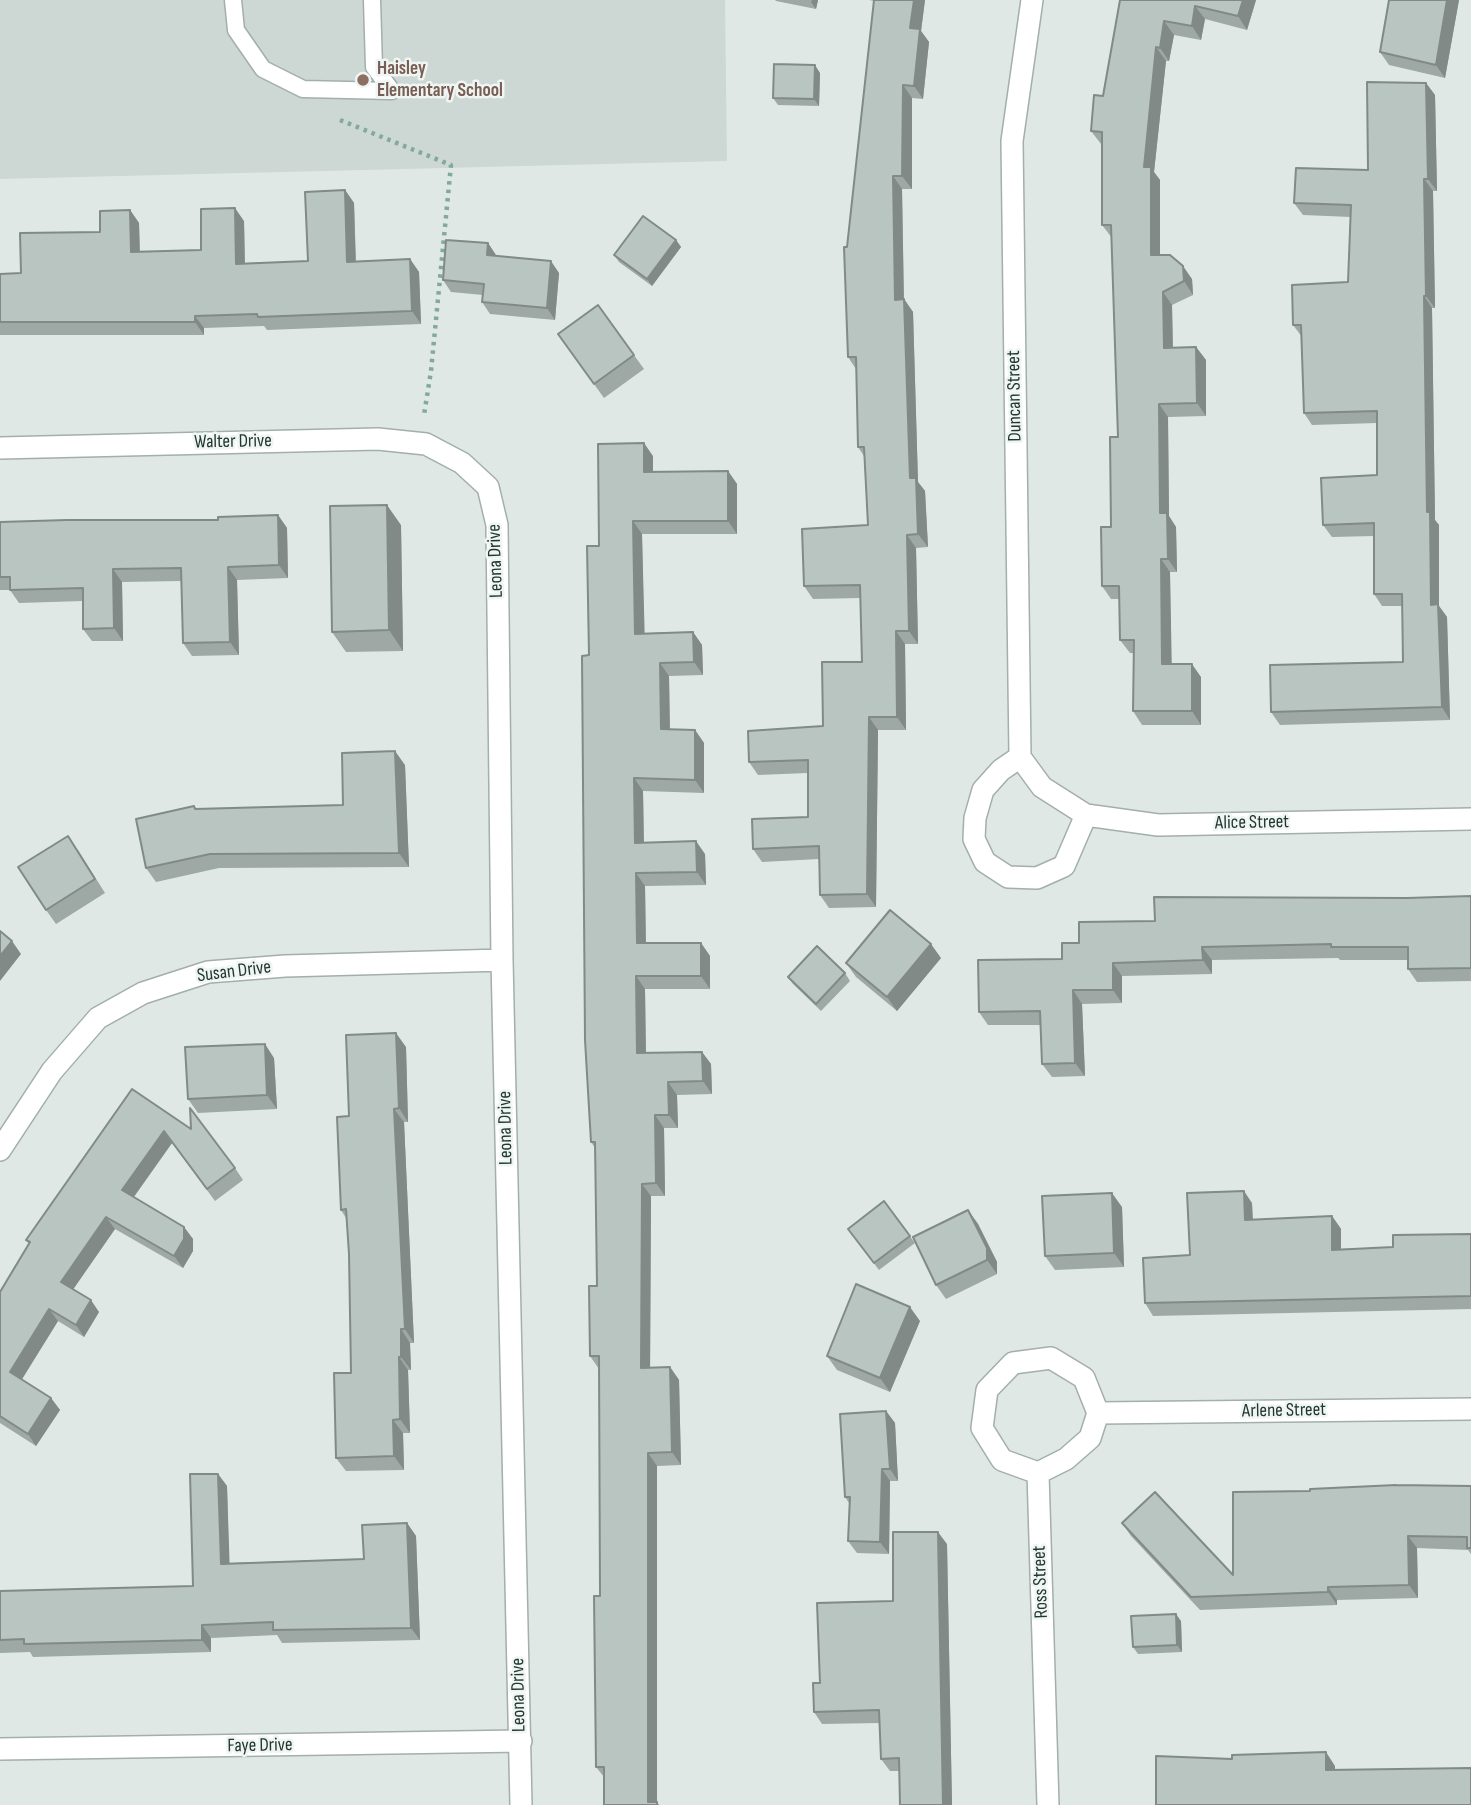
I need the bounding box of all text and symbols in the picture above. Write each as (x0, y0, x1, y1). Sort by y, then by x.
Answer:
place label: Haisley Elementary School (377, 58, 503, 102)
marker: Haisley Elementary School (355, 72, 371, 88)
street label: Duncan Street (1003, 350, 1027, 442)
street label: Walter Drive (194, 430, 272, 454)
street label: Leona Drive (483, 524, 509, 598)
street label: Alice Street (1215, 811, 1289, 835)
street label: Susan Drive (196, 956, 272, 988)
street label: Leona Drive (494, 1091, 518, 1165)
street label: Arlene Street (1242, 1399, 1326, 1423)
street label: Ross Street (1028, 1545, 1054, 1619)
street label: Leona Drive (507, 1658, 531, 1732)
street label: Faye Drive (227, 1734, 293, 1758)

